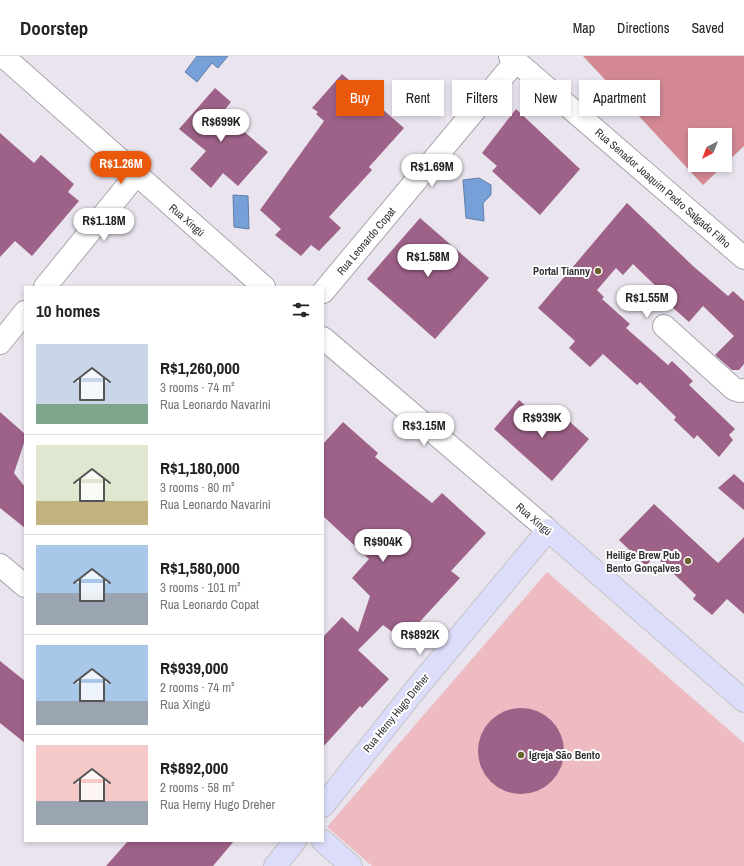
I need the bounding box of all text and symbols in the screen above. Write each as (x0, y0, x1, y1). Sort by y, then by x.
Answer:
text: Doorstep (20, 15, 88, 41)
text: Map (573, 19, 595, 37)
text: Directions (617, 19, 669, 37)
text: Saved (691, 19, 724, 37)
chip: Buy (336, 80, 384, 116)
chip: Rent (392, 80, 444, 116)
chip: Filters (452, 80, 512, 116)
chip: New (520, 80, 571, 116)
chip: Apartment (579, 80, 660, 116)
pin: R$699K (188, 109, 254, 143)
text: R$699K (201, 113, 241, 130)
street label: Rua Senador Joaquim Pedro Salgado Filho (592, 125, 734, 251)
north arrow (688, 128, 732, 172)
map controls (688, 128, 732, 172)
pin: R$1.26M (84, 151, 158, 185)
pin: R$1.69M (395, 154, 469, 188)
text: R$1.26M (99, 155, 143, 172)
text: R$1.69M (410, 158, 454, 175)
street label: Rua Xingú (166, 201, 208, 239)
street label: Rua Leonardo Copat (334, 204, 399, 278)
pin: R$1.18M (67, 208, 141, 242)
text: R$1.18M (82, 212, 126, 229)
pin: R$1.58M (391, 244, 465, 278)
text: R$1.58M (406, 248, 450, 265)
place label: Portal Tianny (533, 264, 590, 278)
marker: Portal Tianny (593, 266, 603, 276)
pin: R$1.55M (610, 285, 684, 319)
text: R$1.55M (625, 289, 669, 306)
text: 10 homes (36, 299, 100, 322)
icon: filters (290, 299, 312, 321)
text: R$1,260,000 (160, 356, 240, 379)
icon: home (68, 360, 116, 408)
text: 3 rooms · 74 m² (160, 379, 235, 396)
text: Rua Leonardo Navarini (160, 396, 271, 413)
pin: R$939K (509, 405, 575, 439)
text: R$939K (522, 409, 562, 426)
pin: R$3.15M (387, 413, 461, 447)
text: R$3.15M (402, 417, 446, 434)
text: R$1,180,000 (160, 456, 240, 479)
icon: home (68, 461, 116, 509)
text: 3 rooms · 80 m² (160, 479, 235, 496)
text: Rua Leonardo Navarini (160, 496, 271, 513)
street label: Rua Xingú (513, 500, 555, 538)
pin: R$904K (350, 529, 416, 563)
text: R$904K (363, 533, 403, 550)
place label: Heilige Brew Pub Bento Gonçalves (606, 548, 680, 575)
text: R$1,580,000 (160, 556, 240, 579)
marker: Heilige Brew Pub Bento Gonçalves (683, 556, 693, 566)
icon: home (68, 561, 116, 609)
text: 3 rooms · 101 m² (160, 579, 241, 596)
text: Rua Leonardo Copat (160, 596, 259, 613)
pin: R$892K (387, 622, 453, 656)
text: R$892K (400, 626, 440, 643)
text: R$939,000 (160, 656, 228, 679)
icon: home (68, 661, 116, 709)
street label: Rua Herny Hugo Dreher (360, 671, 432, 755)
text: 2 rooms · 74 m² (160, 679, 235, 696)
text: Rua Xingú (160, 696, 210, 713)
place label: Igreja São Bento (529, 748, 601, 762)
marker: Igreja São Bento (516, 750, 526, 760)
text: R$892,000 (160, 756, 228, 779)
icon: home (68, 761, 116, 809)
text: 2 rooms · 58 m² (160, 779, 235, 796)
text: Rua Herny Hugo Dreher (160, 796, 275, 813)

